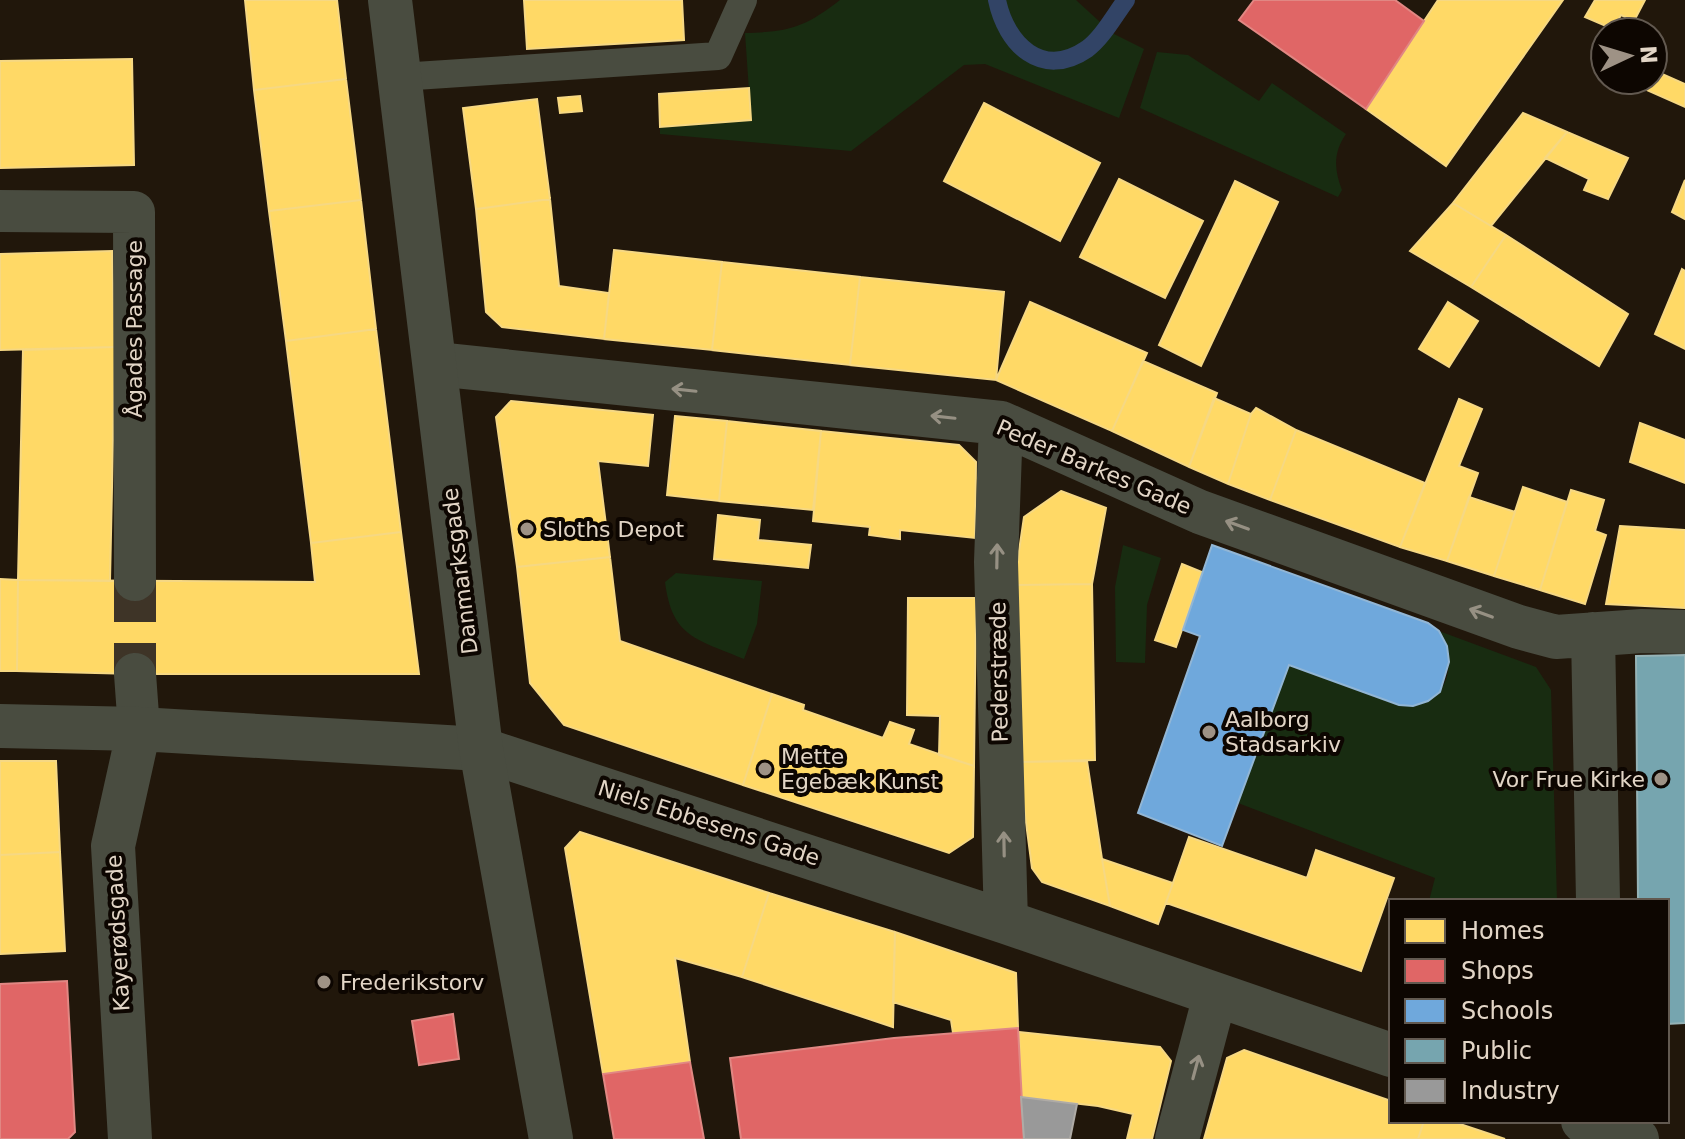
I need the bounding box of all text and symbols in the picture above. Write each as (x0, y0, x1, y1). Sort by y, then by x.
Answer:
north arrow (1589, 16, 1669, 96)
text: N (1635, 45, 1662, 65)
street label: Ågades Passage (121, 240, 147, 418)
one-way arrow (671, 382, 698, 397)
one-way arrow (930, 409, 957, 424)
street label: Peder Barkes Gade (993, 415, 1195, 519)
street label: Danmarksgade (437, 486, 483, 656)
place label: Sloths Depot (543, 517, 684, 542)
one-way arrow (1225, 517, 1250, 531)
marker: Sloths Depot (518, 520, 536, 538)
one-way arrow (989, 543, 1004, 570)
street label: Pederstræde (985, 601, 1013, 743)
one-way arrow (1469, 605, 1494, 620)
place label: Aalborg Stadsarkiv (1225, 707, 1341, 757)
marker: Aalborg Stadsarkiv (1200, 723, 1218, 741)
place label: Mette Egebæk Kunst (781, 744, 939, 794)
marker: Mette Egebæk Kunst (756, 760, 774, 778)
place label: Vor Frue Kirke (1493, 767, 1645, 792)
marker: Vor Frue Kirke (1652, 770, 1670, 788)
street label: Niels Ebbesens Gade (595, 775, 823, 871)
one-way arrow (996, 831, 1011, 858)
street label: Kayerødsgade (101, 854, 135, 1012)
legend (1389, 899, 1669, 1123)
text: Homes (1461, 917, 1544, 945)
text: Shops (1461, 957, 1534, 985)
place label: Frederikstorv (340, 970, 484, 995)
marker: Frederikstorv (315, 973, 333, 991)
text: Schools (1461, 997, 1553, 1025)
text: Public (1461, 1037, 1532, 1065)
one-way arrow (1190, 1055, 1205, 1081)
text: Industry (1461, 1077, 1560, 1105)

